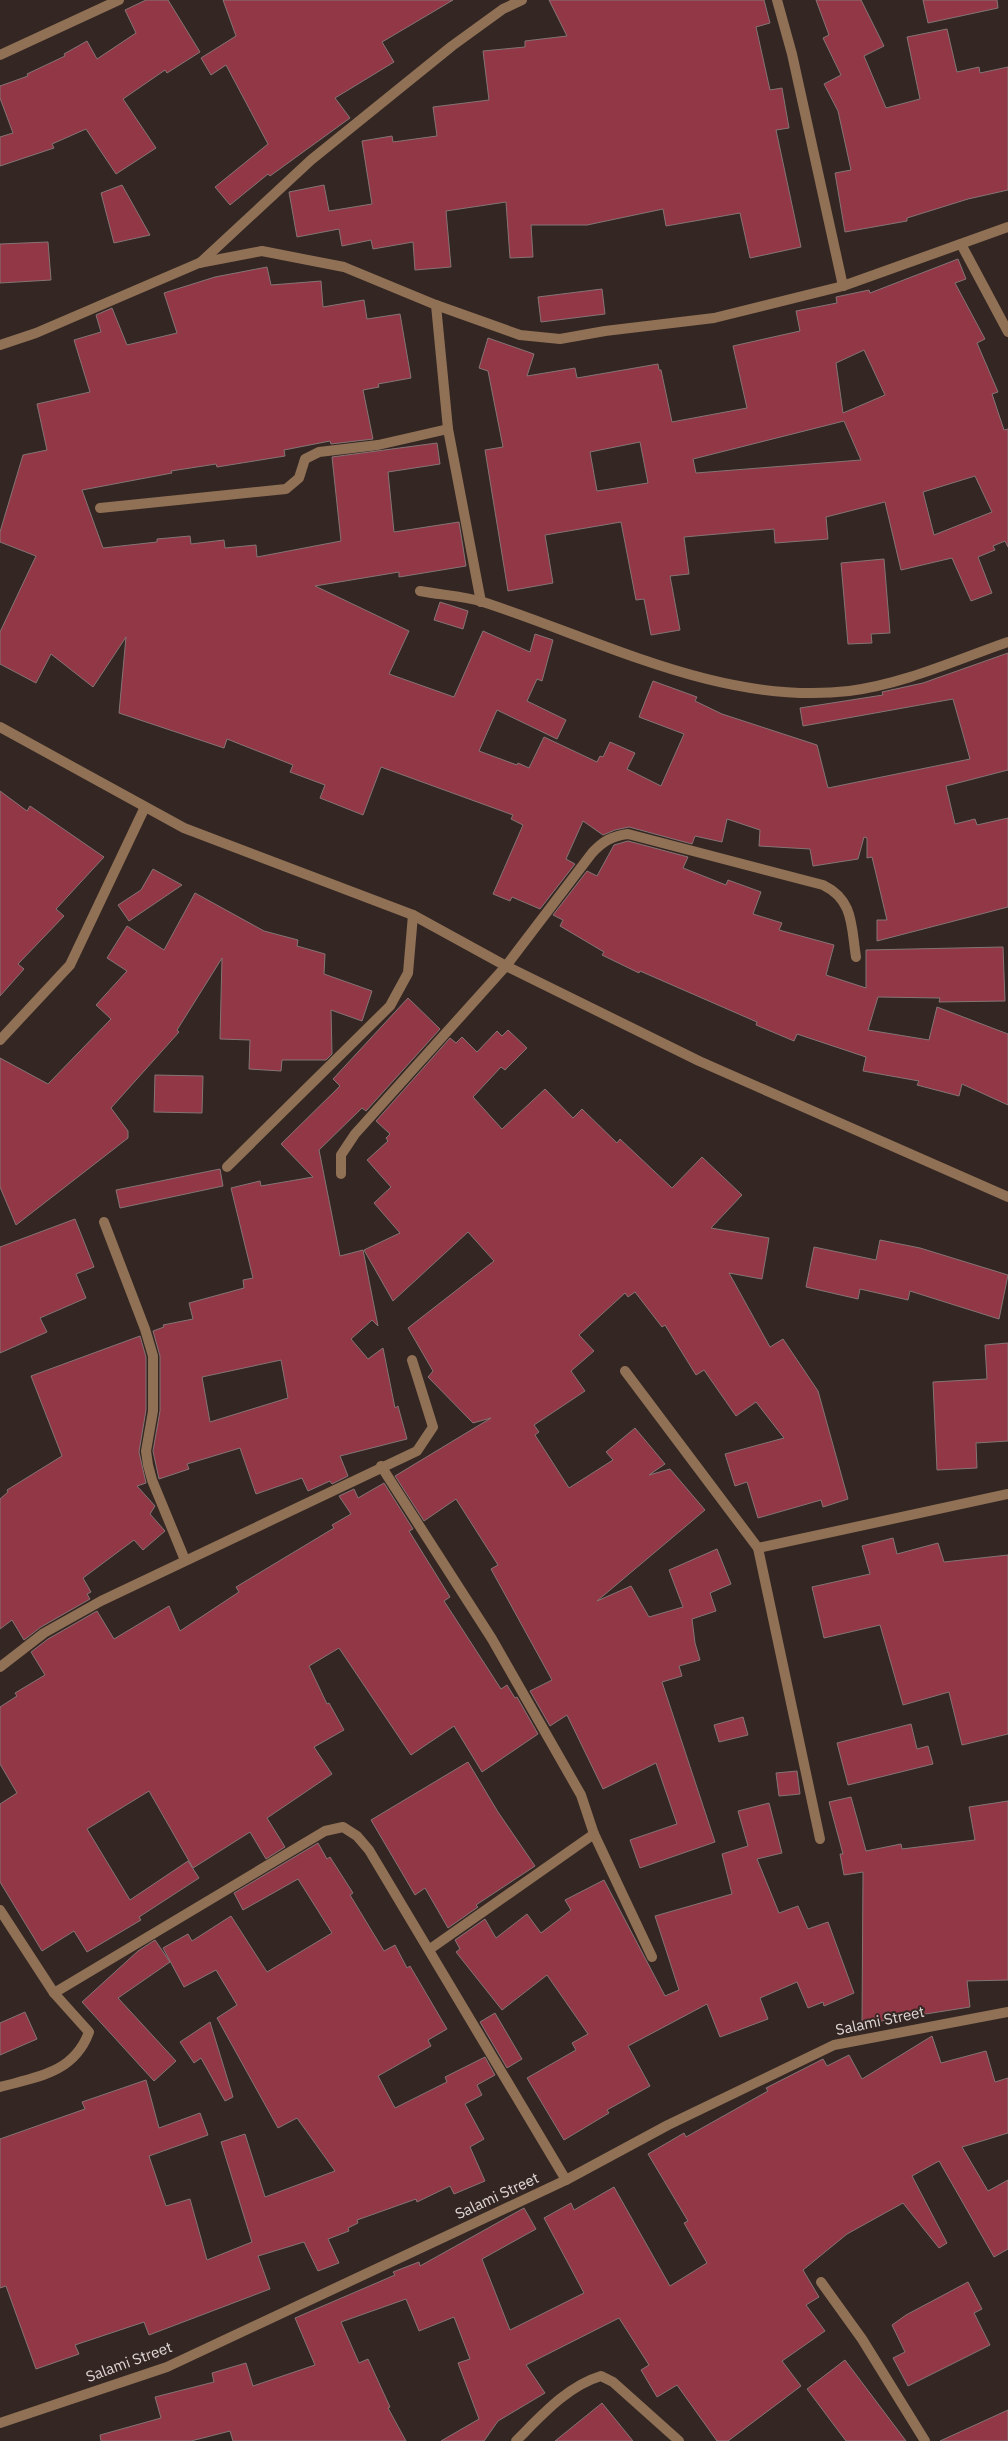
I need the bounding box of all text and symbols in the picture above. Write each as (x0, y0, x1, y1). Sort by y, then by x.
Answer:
street label: Salami Street (834, 2002, 926, 2039)
street label: Salami Street (452, 2168, 542, 2223)
street label: Salami Street (83, 2337, 175, 2386)

